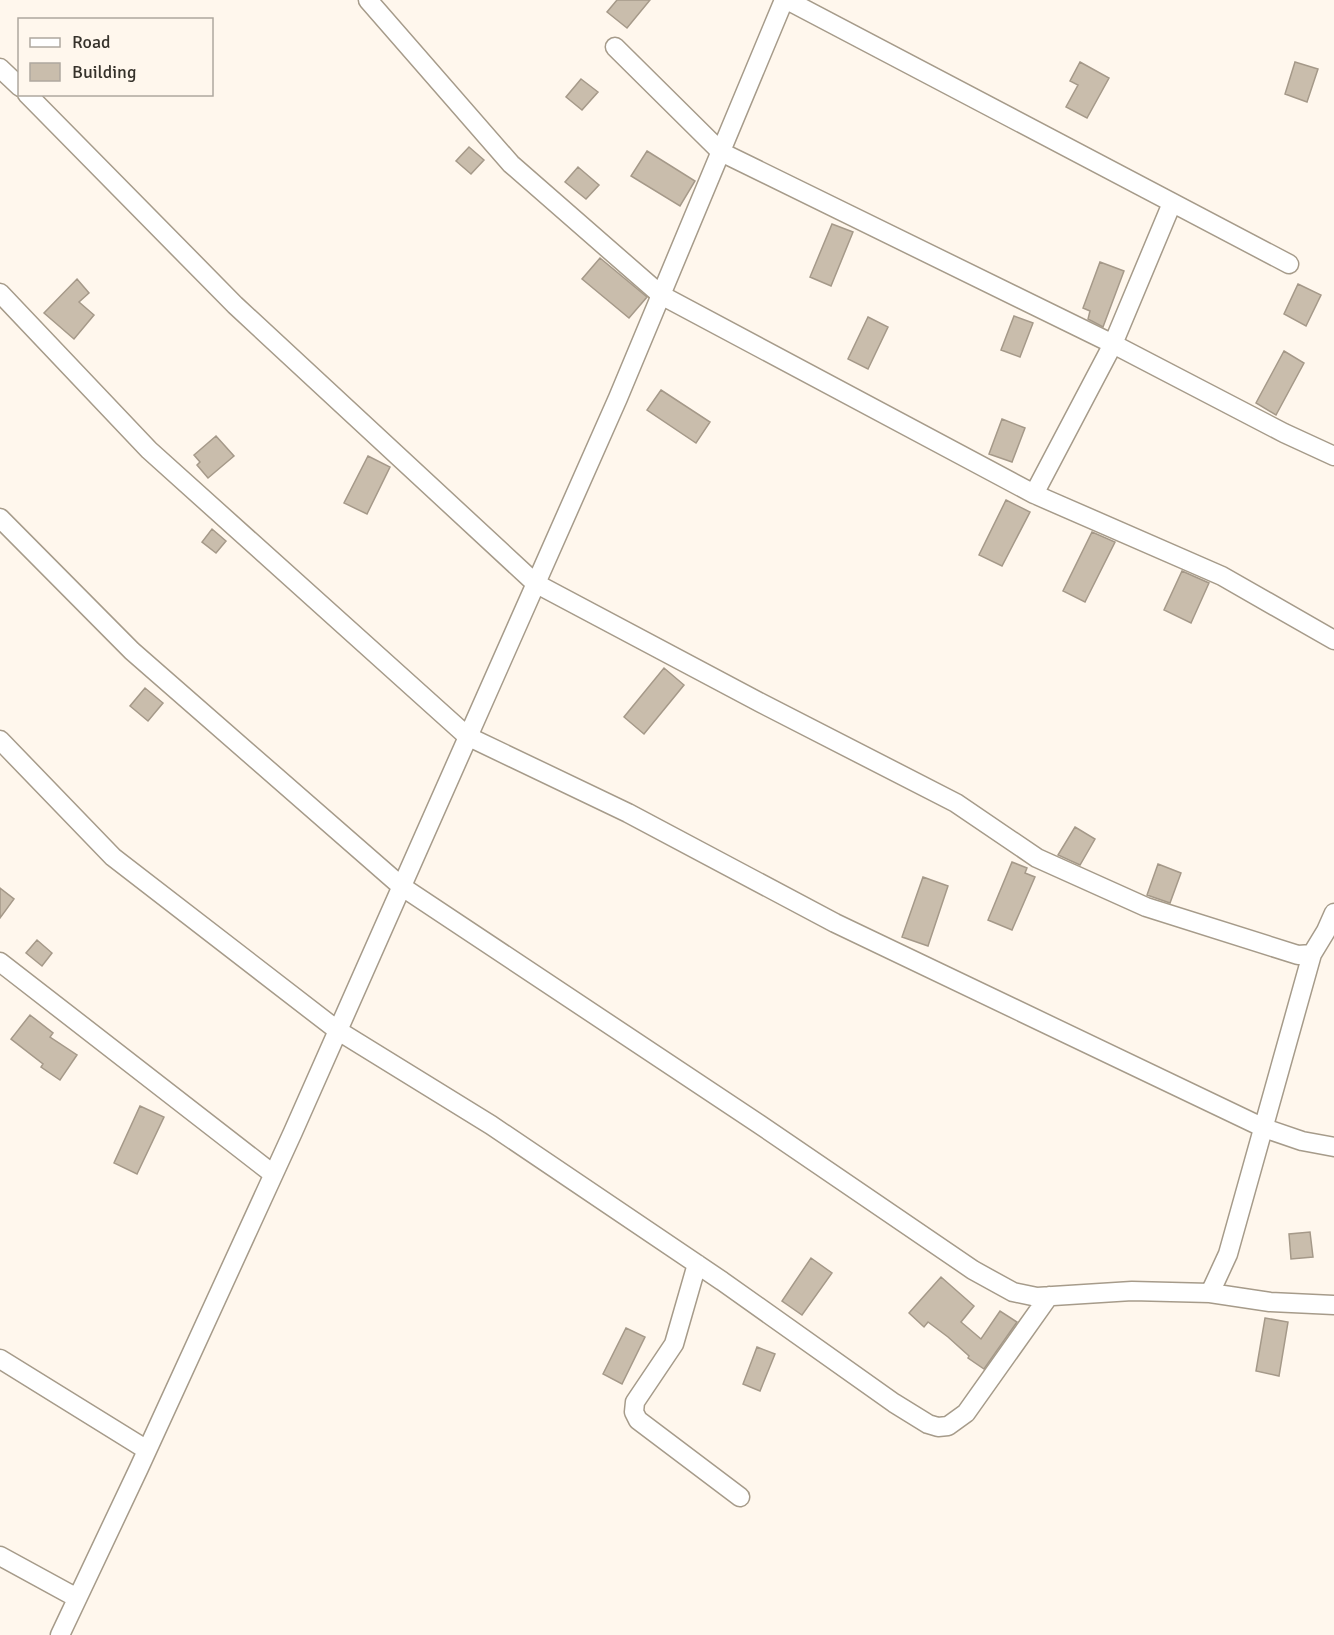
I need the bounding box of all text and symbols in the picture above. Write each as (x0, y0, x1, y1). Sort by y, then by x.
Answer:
legend (18, 18, 213, 96)
text: Road (72, 31, 111, 53)
text: Building (72, 61, 136, 83)

